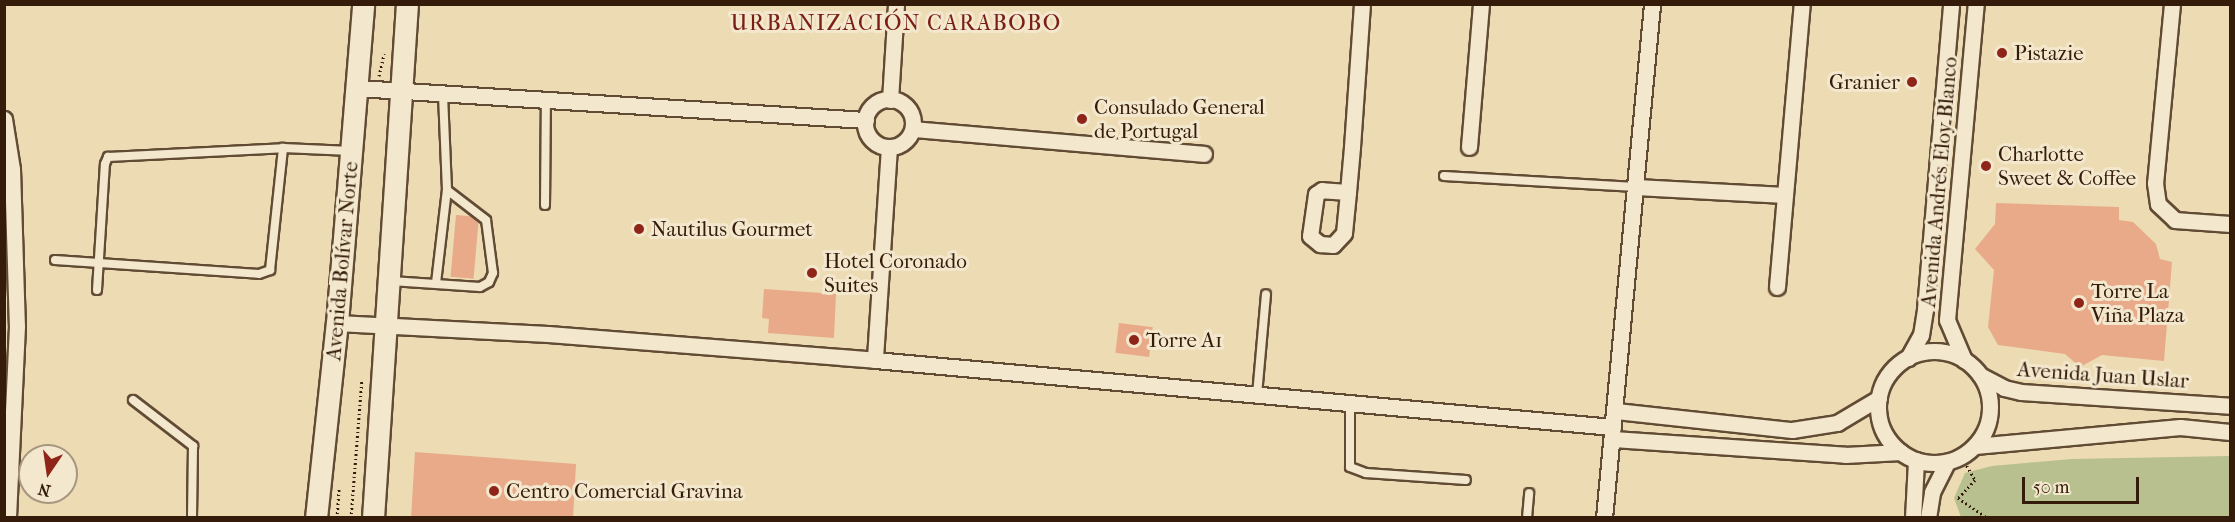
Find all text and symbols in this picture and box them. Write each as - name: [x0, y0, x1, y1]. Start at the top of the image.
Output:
- district label: URBANIZACIÓN CARABOBO: [730, 11, 1062, 37]
- place label: Pistazie: [2014, 40, 2084, 66]
- marker: Pistazie: [1995, 46, 2009, 60]
- street label: Avenida Andrés Eloy Blanco: [1915, 56, 1963, 308]
- place label: Granier: [1829, 69, 1900, 95]
- marker: Granier: [1905, 75, 1919, 89]
- place label: Consulado General de Portugal: [1094, 94, 1265, 144]
- marker: Consulado General de Portugal: [1075, 112, 1089, 126]
- place label: Charlotte Sweet & Coffee: [1998, 141, 2136, 191]
- marker: Charlotte Sweet & Coffee: [1979, 159, 1993, 173]
- street label: Avenida Bolívar Norte: [321, 160, 363, 362]
- place label: Nautilus Gourmet: [651, 216, 813, 242]
- marker: Nautilus Gourmet: [632, 222, 646, 236]
- place label: Hotel Coronado Suites: [824, 248, 967, 298]
- marker: Hotel Coronado Suites: [805, 266, 819, 280]
- place label: Torre La Viña Plaza: [2091, 278, 2184, 328]
- marker: Torre La Viña Plaza: [2072, 296, 2086, 310]
- place label: Torre A1: [1146, 327, 1222, 353]
- marker: Torre A1: [1127, 333, 1141, 347]
- street label: Avenida Juan Uslar: [2016, 356, 2190, 394]
- north arrow: [18, 444, 78, 504]
- scale bar: [2025, 465, 2142, 503]
- text: 50 m: [2033, 477, 2069, 498]
- place label: Centro Comercial Gravina: [506, 478, 743, 504]
- text: N: [36, 479, 52, 501]
- marker: Centro Comercial Gravina: [487, 484, 501, 498]

